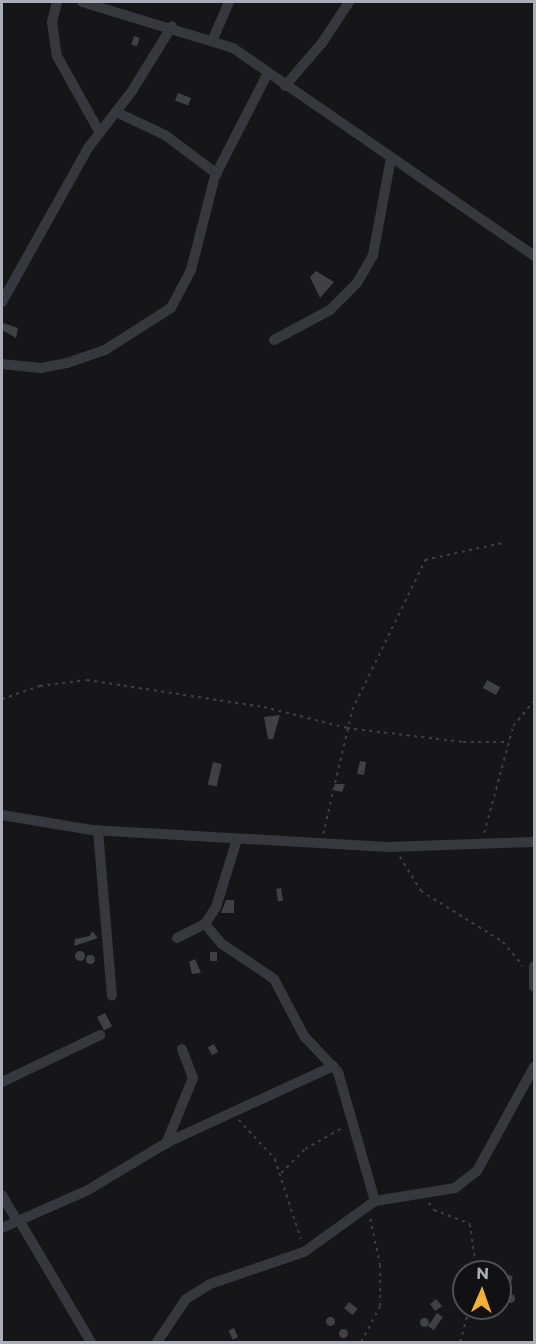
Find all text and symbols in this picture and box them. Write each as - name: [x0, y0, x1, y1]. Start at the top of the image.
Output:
- north arrow: [452, 1260, 512, 1320]
- text: N: [476, 1264, 489, 1283]

